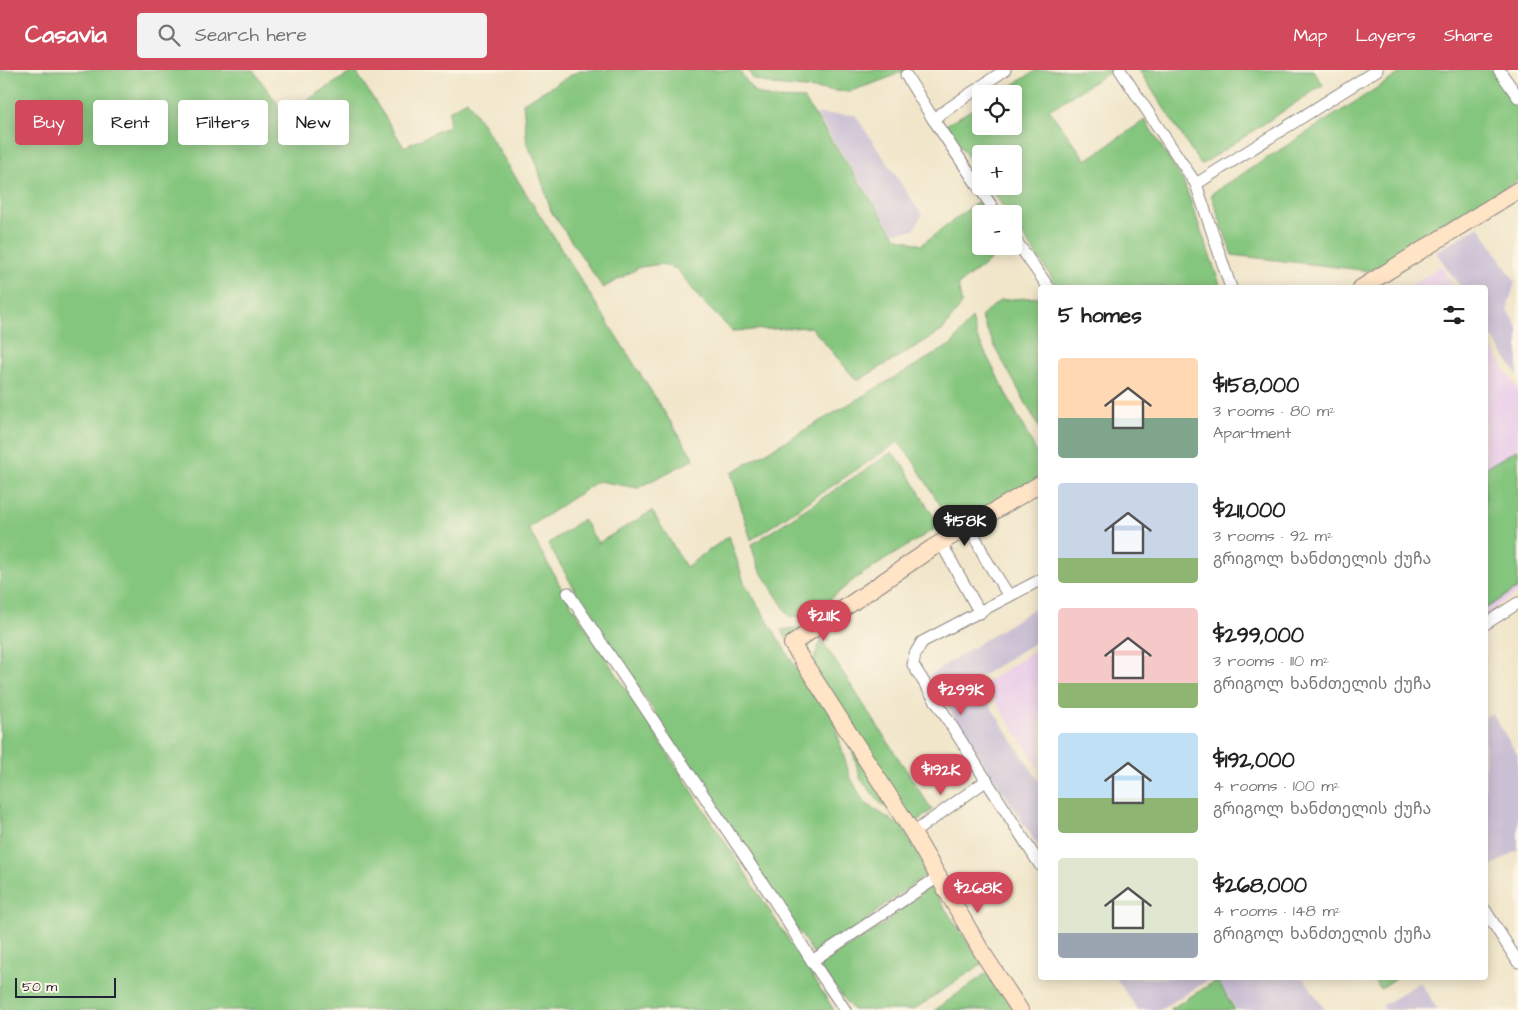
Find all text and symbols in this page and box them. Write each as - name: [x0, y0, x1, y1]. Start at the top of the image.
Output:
- search box: [137, 13, 487, 58]
- text: Casavia: [25, 18, 107, 52]
- icon: search: [155, 21, 183, 49]
- text: Search here: [195, 22, 307, 49]
- text: Map: [1293, 23, 1327, 48]
- text: Layers: [1355, 23, 1416, 48]
- text: Share: [1444, 23, 1493, 48]
- map controls: [972, 85, 1022, 255]
- button: locate: [972, 85, 1022, 135]
- chip: Buy: [15, 100, 83, 145]
- chip: Rent: [93, 100, 168, 145]
- chip: Filters: [178, 100, 268, 145]
- chip: New: [278, 100, 349, 145]
- button: +: [972, 145, 1022, 195]
- button: −: [972, 205, 1022, 255]
- text: 5 homes: [1058, 301, 1142, 330]
- icon: filters: [1440, 301, 1468, 329]
- text: $158,000: [1213, 371, 1299, 400]
- icon: home: [1098, 378, 1158, 438]
- text: 3 rooms · 80 m²: [1213, 400, 1335, 422]
- text: Apartment: [1213, 422, 1291, 444]
- text: $211,000: [1213, 496, 1286, 525]
- icon: home: [1098, 503, 1158, 563]
- pin: $158K: [930, 504, 1000, 547]
- text: $158K: [944, 510, 986, 532]
- text: 3 rooms · 92 m²: [1213, 525, 1333, 547]
- text: გრიგოლ ხანძთელის ქუჩა: [1213, 548, 1431, 570]
- pin: $211K: [789, 600, 859, 642]
- text: $211K: [808, 605, 840, 627]
- text: $299,000: [1213, 621, 1304, 650]
- icon: home: [1098, 628, 1158, 688]
- text: 3 rooms · 110 m²: [1213, 650, 1329, 672]
- text: გრიგოლ ხანძთელის ქუჩა: [1213, 673, 1431, 695]
- pin: $299K: [926, 674, 996, 716]
- text: $299K: [938, 679, 984, 701]
- text: $192,000: [1213, 746, 1295, 775]
- icon: home: [1098, 753, 1158, 813]
- pin: $192K: [906, 754, 976, 796]
- text: $192K: [922, 759, 960, 781]
- text: 4 rooms · 100 m²: [1213, 775, 1340, 797]
- text: გრიგოლ ხანძთელის ქუჩა: [1213, 798, 1431, 820]
- text: $268,000: [1213, 871, 1307, 900]
- pin: $268K: [943, 872, 1013, 914]
- text: $268K: [954, 877, 1002, 899]
- icon: home: [1098, 878, 1158, 938]
- text: 4 rooms · 148 m²: [1213, 900, 1341, 922]
- text: გრიგოლ ხანძთელის ქუჩა: [1213, 923, 1431, 945]
- scale bar: [15, 975, 116, 998]
- text: 50 m: [22, 977, 57, 997]

